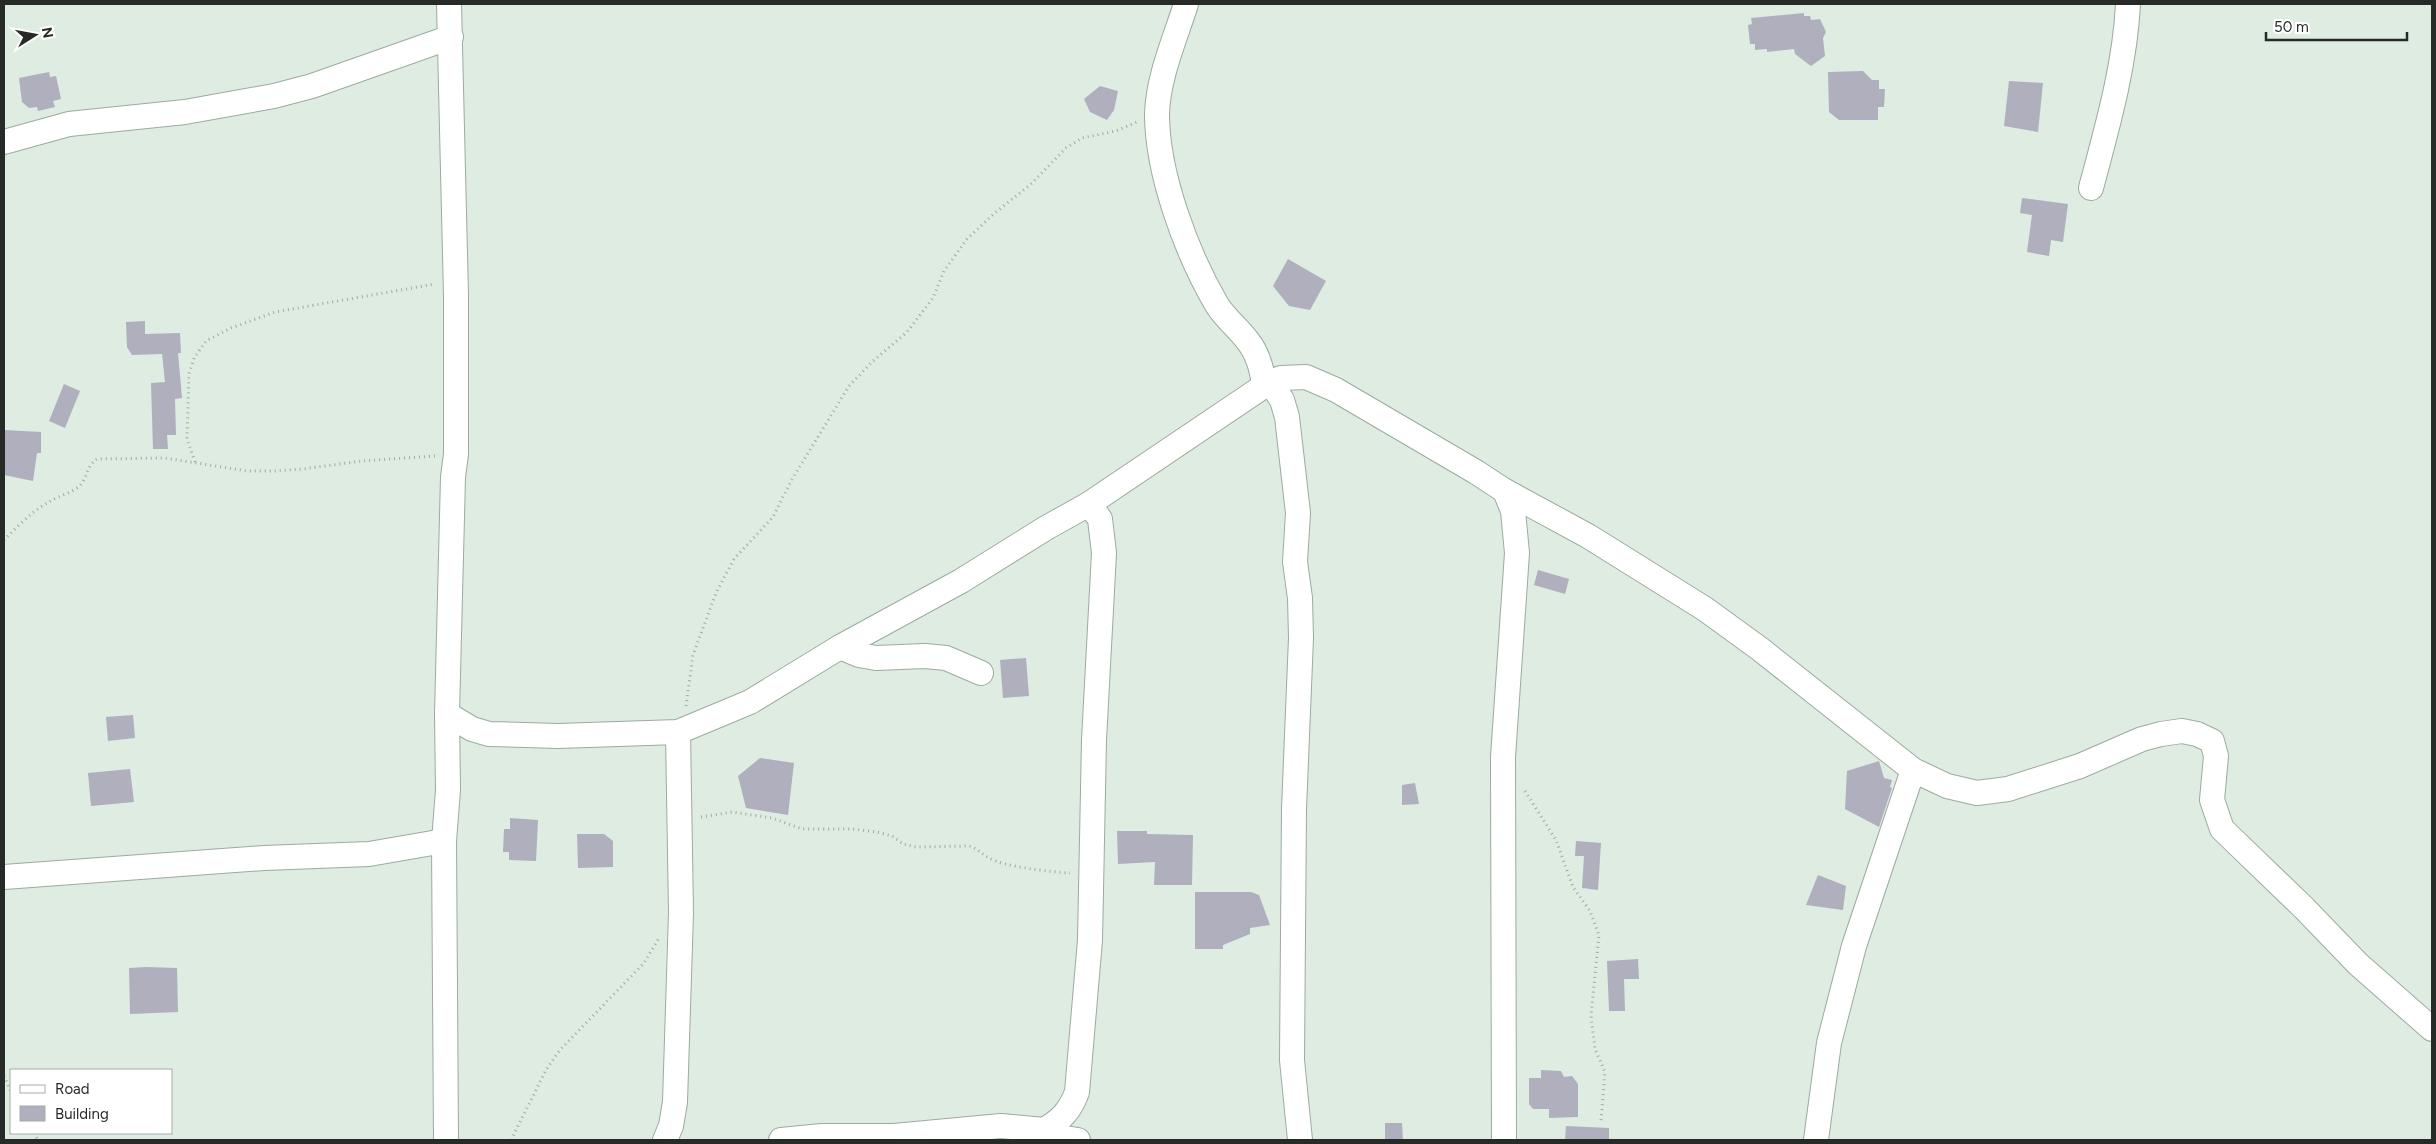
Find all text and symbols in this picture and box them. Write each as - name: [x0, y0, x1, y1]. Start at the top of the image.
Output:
- north arrow: [10, 10, 60, 60]
- scale bar: [2266, 10, 2407, 42]
- text: 50 m: [2274, 18, 2309, 36]
- text: N: [38, 26, 57, 40]
- legend: [10, 1069, 172, 1134]
- text: Road: [55, 1080, 90, 1098]
- text: Building: [55, 1105, 109, 1123]

